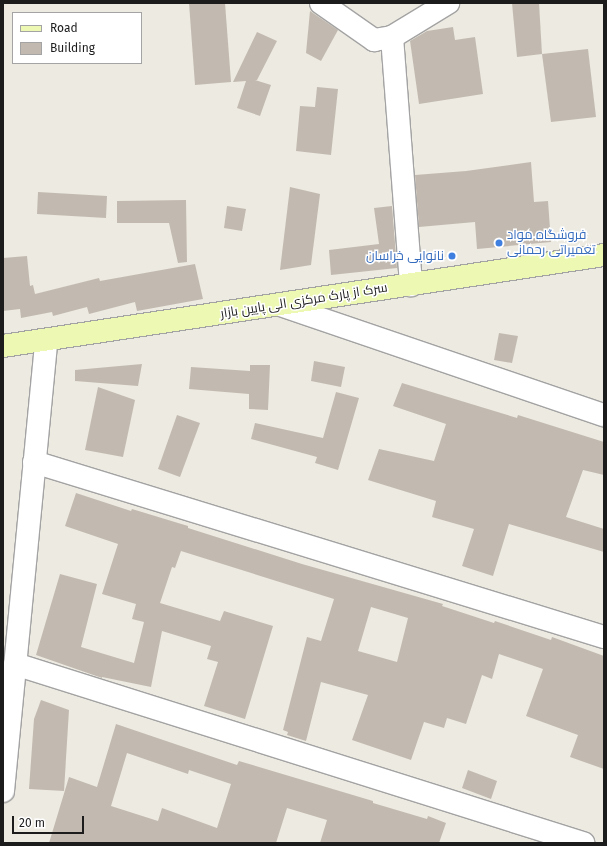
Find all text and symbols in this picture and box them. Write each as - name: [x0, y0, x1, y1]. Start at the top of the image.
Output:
- legend: [12, 12, 142, 64]
- text: Road: [50, 21, 78, 35]
- text: Building: [50, 41, 95, 55]
- place label: فروشگاه مواد تعمیراتی رحمانی: [507, 228, 595, 259]
- marker: فروشگاه مواد تعمیراتی رحمانی: [494, 238, 504, 248]
- place label: نانوایی خراسان: [366, 248, 444, 264]
- marker: نانوایی خراسان: [447, 251, 457, 261]
- street label: سرک از پارک مرکزی الی پایین بازار: [219, 280, 389, 322]
- scale bar: [14, 808, 86, 834]
- text: 20 m: [19, 816, 45, 830]

